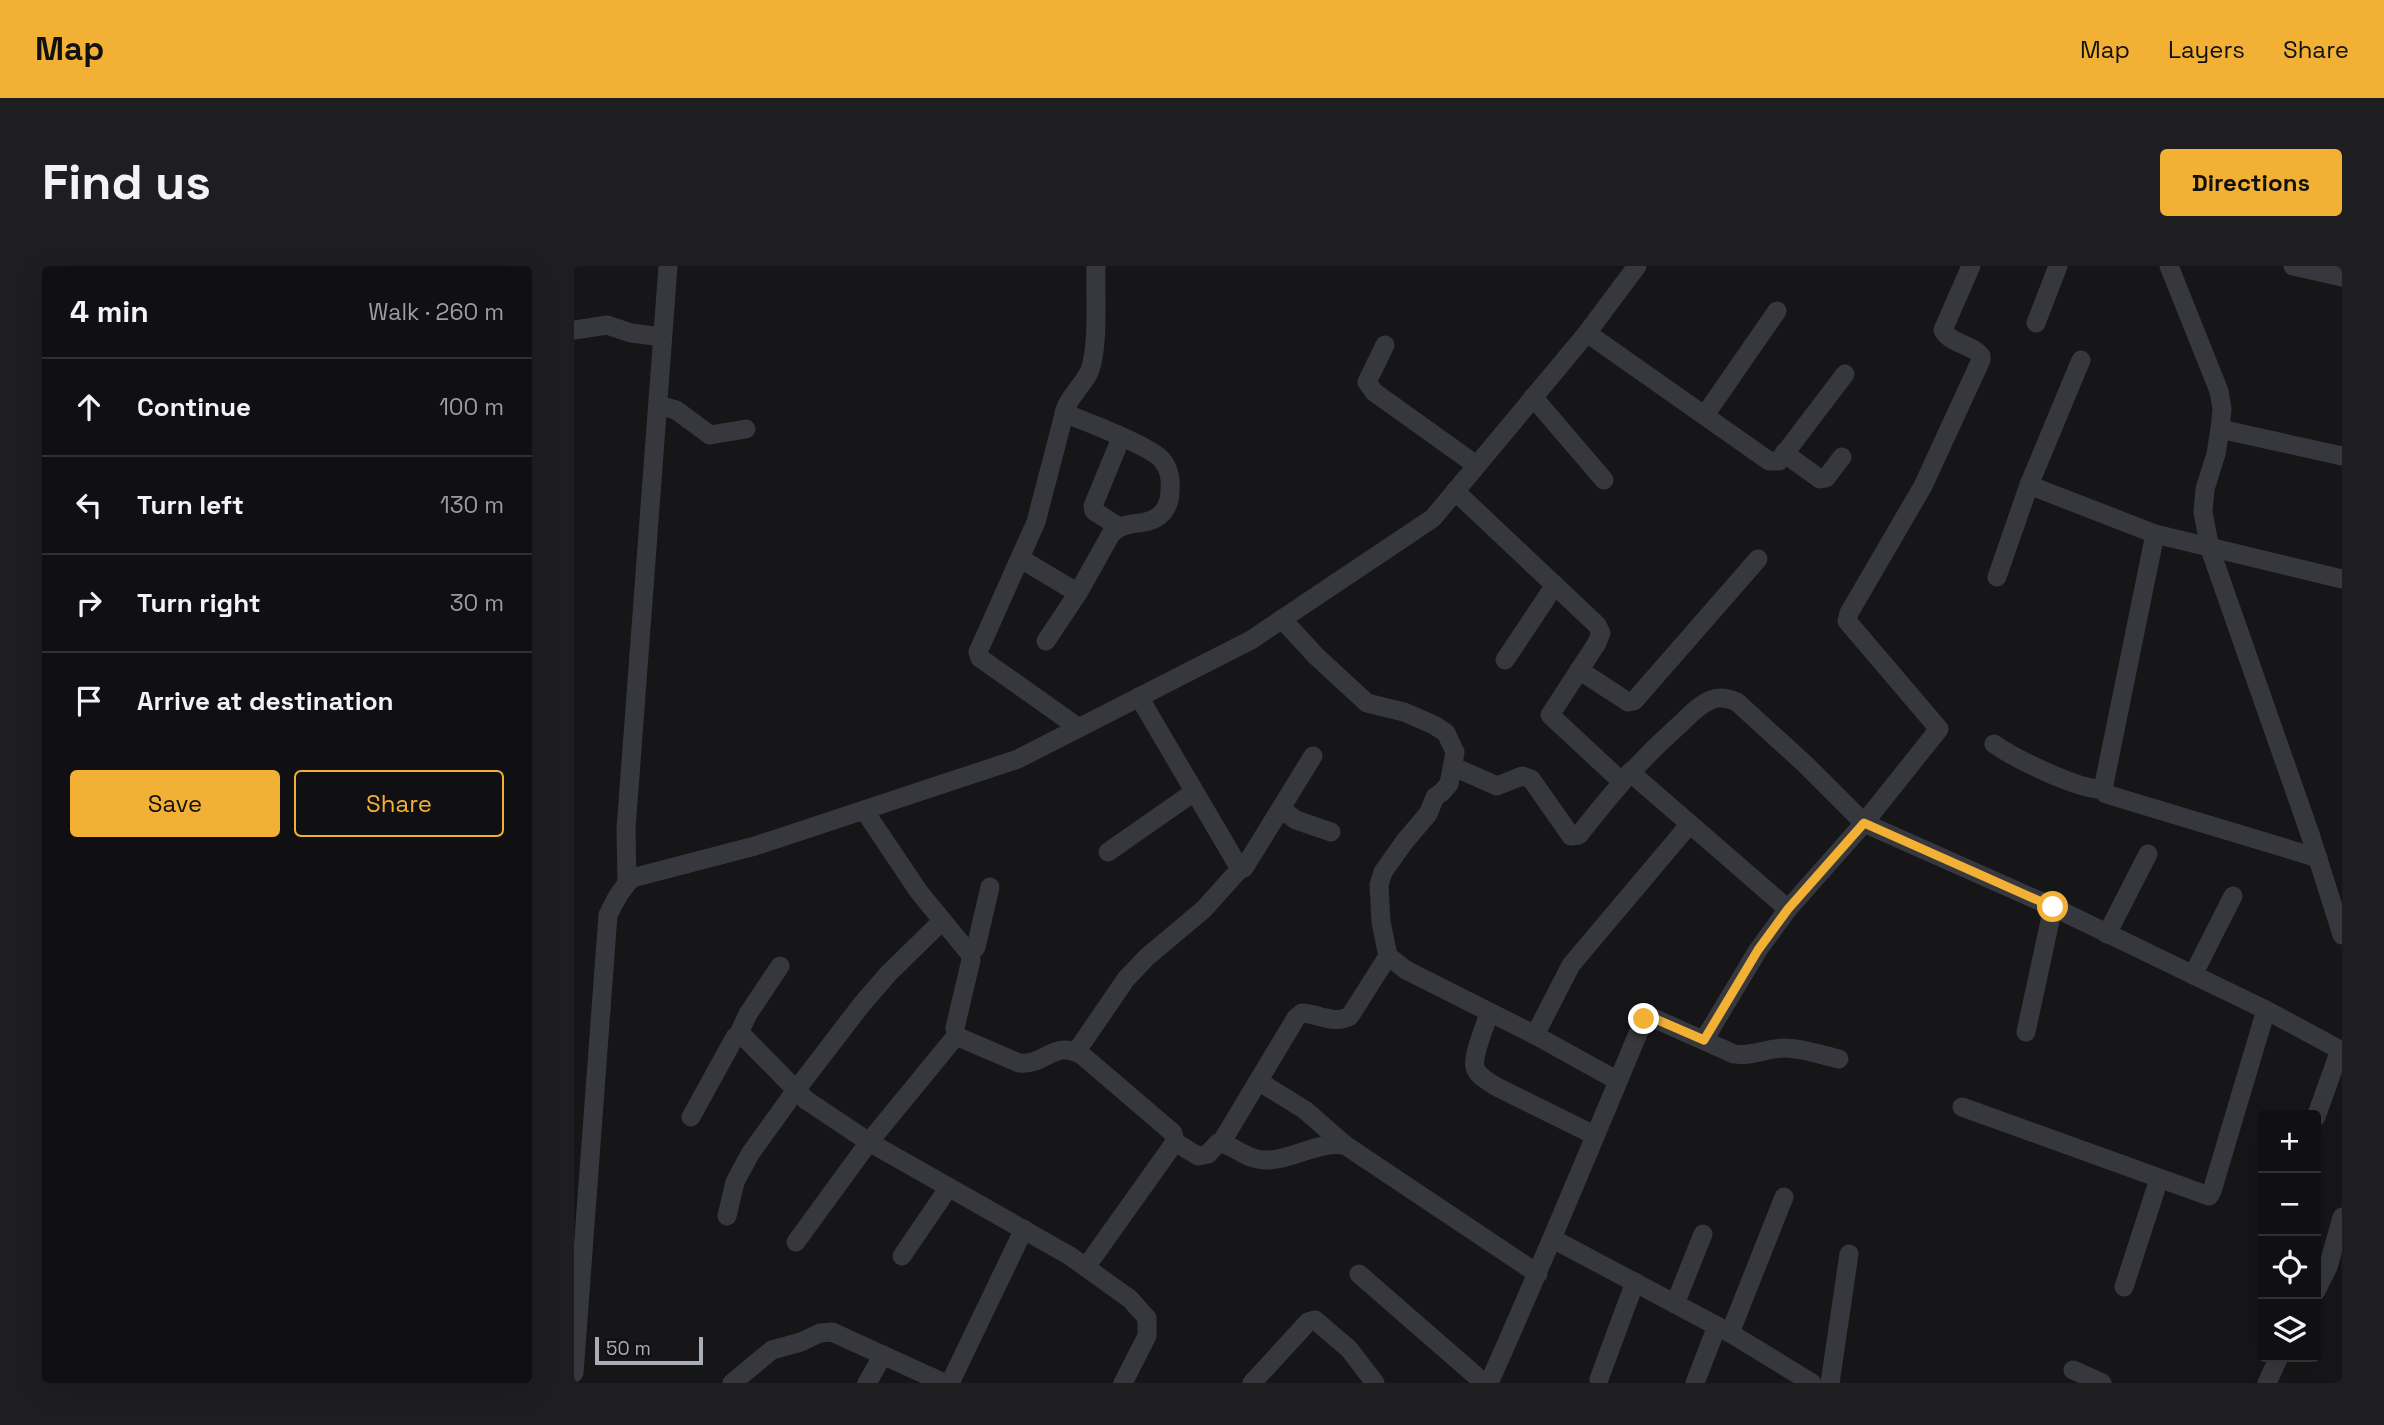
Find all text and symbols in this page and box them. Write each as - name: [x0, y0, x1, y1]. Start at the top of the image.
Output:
- text: Map: [35, 28, 104, 70]
- text: Map: [2080, 34, 2130, 65]
- text: Layers: [2168, 34, 2245, 65]
- text: Share: [2283, 34, 2349, 65]
- button: Directions: [2160, 149, 2342, 216]
- text: Find us: [42, 151, 211, 213]
- text: 4 min: [70, 292, 149, 331]
- text: Walk · 260 m: [368, 297, 504, 327]
- icon: ahead: [70, 388, 108, 426]
- text: Continue: [137, 390, 251, 424]
- text: 100 m: [439, 392, 504, 422]
- icon: left: [70, 486, 108, 524]
- text: Turn left: [137, 488, 244, 522]
- text: 130 m: [440, 490, 504, 520]
- icon: right: [70, 584, 108, 622]
- text: Turn right: [137, 586, 261, 620]
- text: 30 m: [450, 588, 504, 618]
- icon: arrive: [70, 682, 108, 720]
- text: Arrive at destination: [137, 684, 394, 718]
- button: Save: [70, 770, 280, 837]
- button: Share: [294, 770, 504, 837]
- route start: [2037, 891, 2068, 922]
- route end: [1628, 1003, 1659, 1034]
- map controls: [2258, 1110, 2321, 1362]
- button: +: [2258, 1110, 2321, 1173]
- button: −: [2258, 1173, 2321, 1236]
- button: locate: [2258, 1236, 2321, 1299]
- button: layers: [2258, 1299, 2321, 1362]
- scale bar: [595, 1334, 704, 1366]
- text: 50 m: [606, 1336, 651, 1361]

